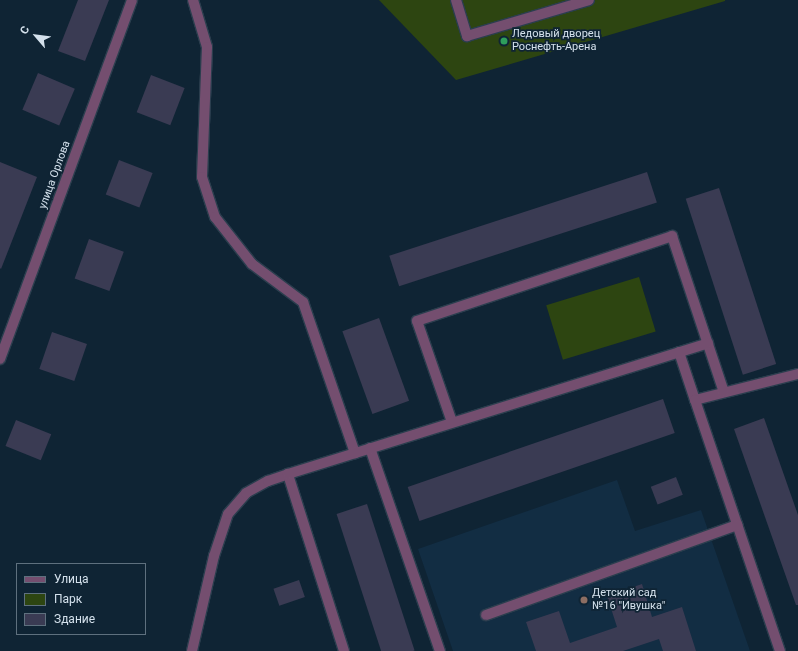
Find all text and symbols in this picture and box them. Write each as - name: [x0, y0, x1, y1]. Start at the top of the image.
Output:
- north arrow: [16, 16, 56, 56]
- text: С: [18, 24, 32, 36]
- place label: Ледовый дворец Роснефть-Арена: [512, 28, 600, 54]
- marker: Ледовый дворец Роснефть-Арена: [499, 36, 509, 46]
- street label: улица Орлова: [37, 139, 73, 211]
- legend: [16, 563, 146, 635]
- text: Улица: [54, 572, 89, 586]
- place label: Детский сад №16 "Ивушка": [592, 587, 665, 613]
- text: Парк: [54, 592, 82, 606]
- marker: Детский сад №16 "Ивушка": [579, 595, 589, 605]
- text: Здание: [54, 612, 95, 626]

